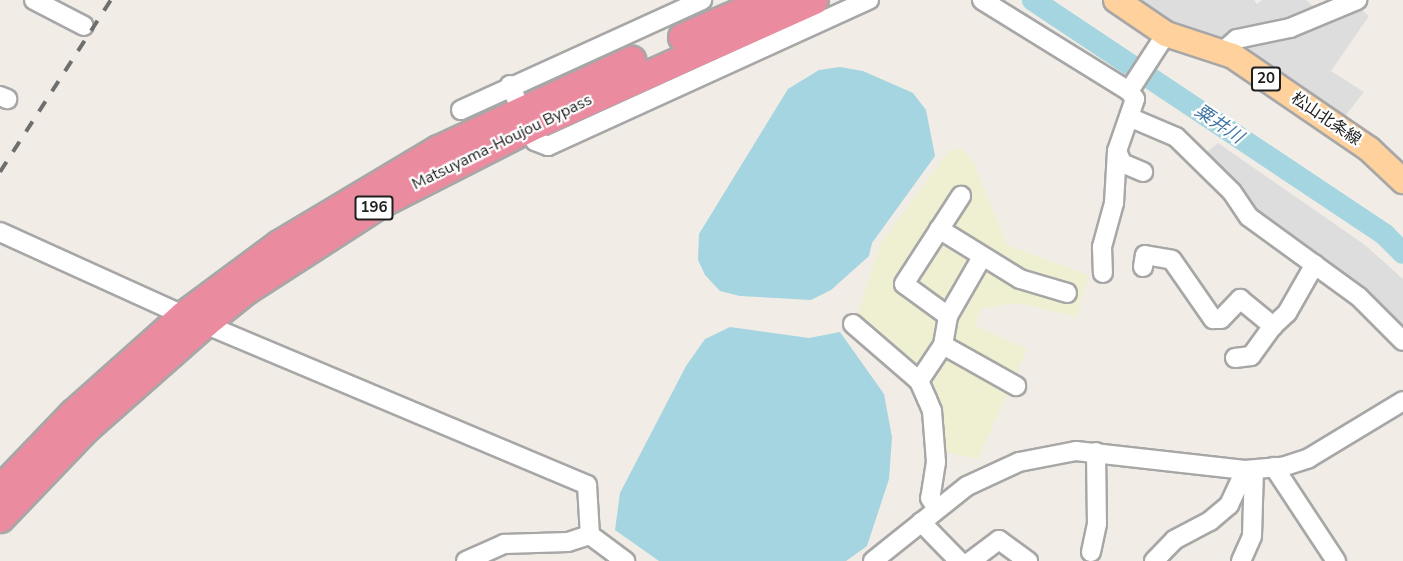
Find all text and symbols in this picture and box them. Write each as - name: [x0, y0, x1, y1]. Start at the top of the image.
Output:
- road number: 20: [1251, 67, 1281, 91]
- street label: 松山北条線: [1287, 89, 1365, 149]
- street label: Matsuyama-Houjou Bypass: [409, 90, 595, 194]
- water label: 粟井川: [1191, 100, 1247, 148]
- road number: 196: [354, 196, 394, 220]

